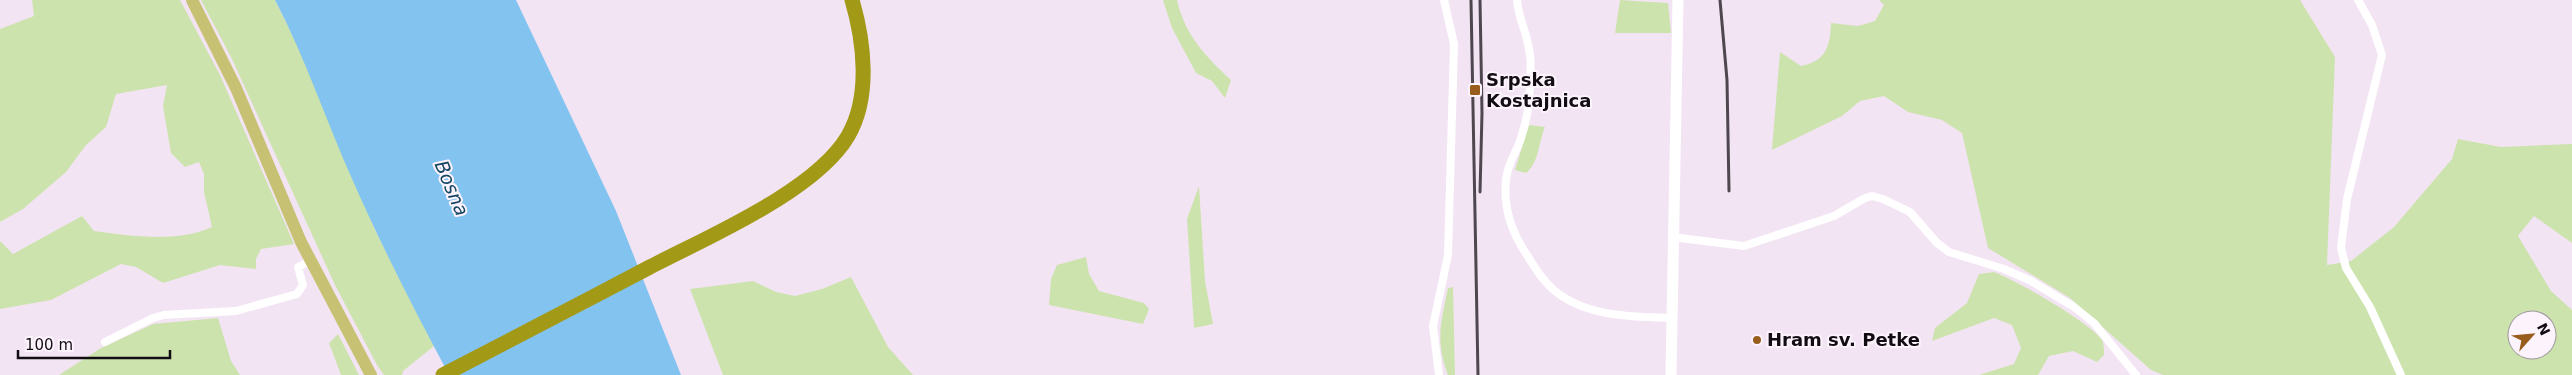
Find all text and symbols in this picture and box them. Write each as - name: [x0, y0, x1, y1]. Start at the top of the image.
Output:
- place label: Srpska Kostajnica: [1486, 69, 1591, 111]
- marker: Srpska Kostajnica: [1468, 83, 1482, 97]
- water label: Bosna: [430, 157, 474, 219]
- north arrow: [2507, 310, 2557, 360]
- text: N: [2534, 320, 2553, 338]
- scale bar: [18, 328, 170, 360]
- place label: Hram sv. Petke: [1767, 329, 1920, 350]
- marker: Hram sv. Petke: [1751, 334, 1763, 346]
- text: 100 m: [25, 336, 73, 354]

